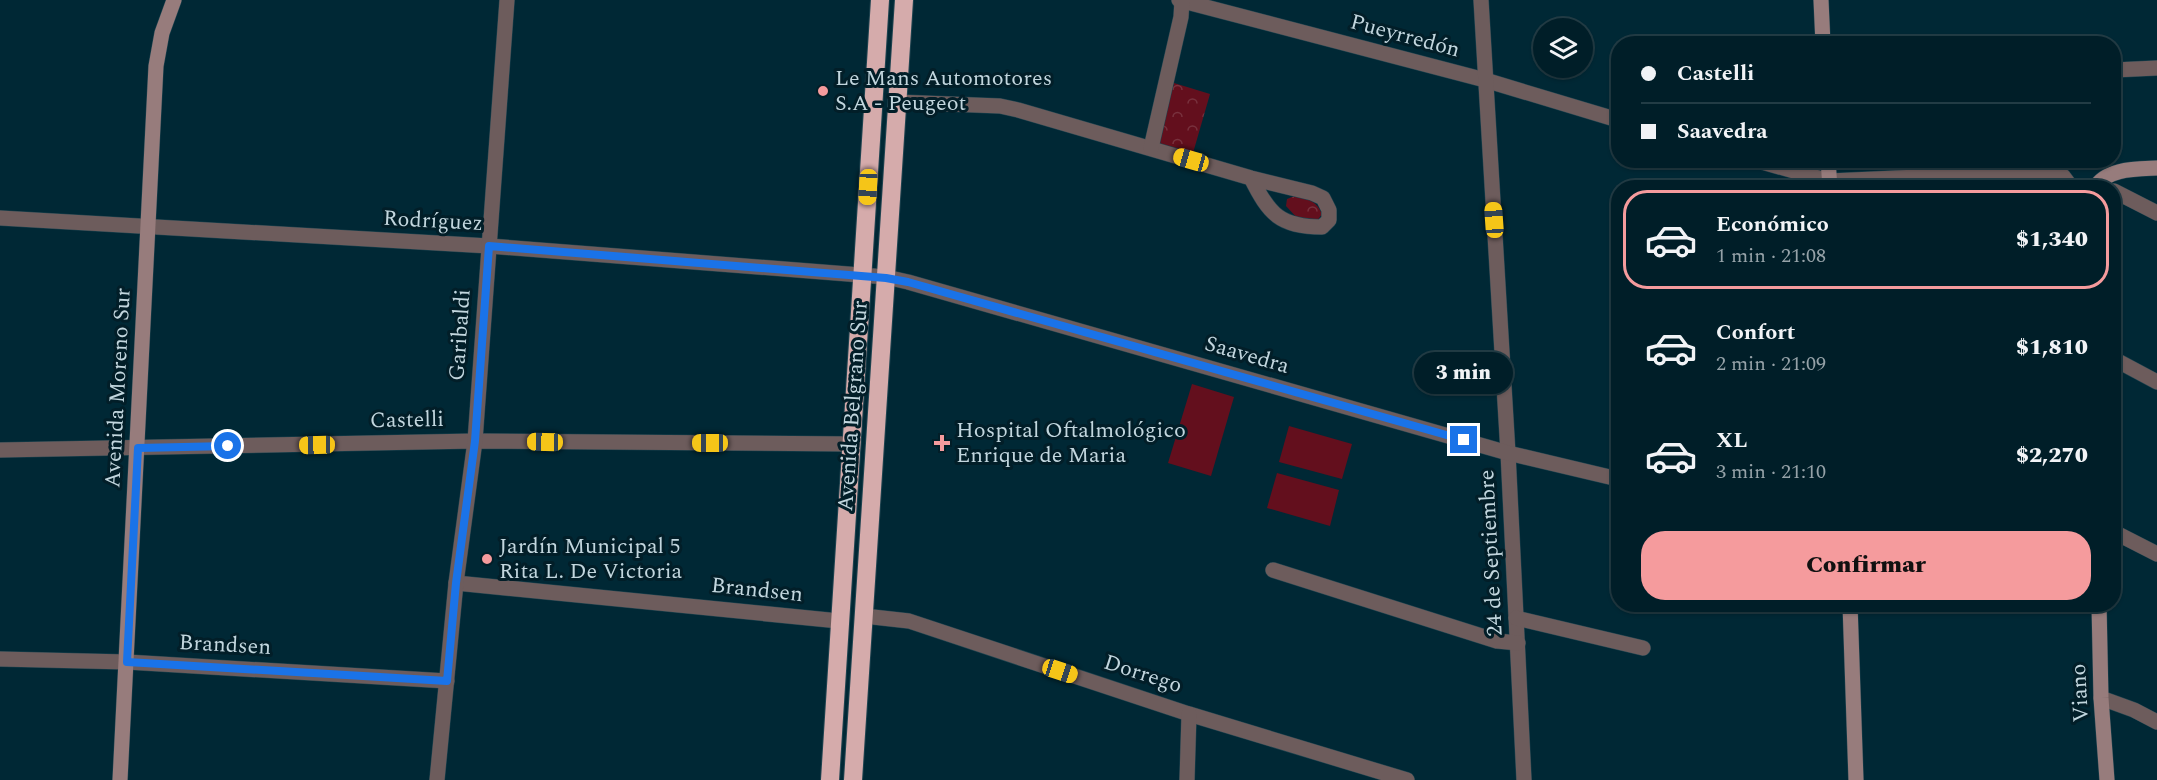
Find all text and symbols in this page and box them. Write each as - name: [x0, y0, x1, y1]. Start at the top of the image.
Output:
- street label: Pueyrredón: [1346, 5, 1464, 67]
- map controls: [1533, 18, 1593, 78]
- button: layers: [1533, 18, 1593, 78]
- text: Castelli: [1677, 57, 1754, 90]
- place label: Le Mans Automotores S.A - Peugeot: [835, 62, 1052, 120]
- marker: Le Mans Automotores S.A - Peugeot: [816, 84, 830, 98]
- text: Saavedra: [1677, 115, 1768, 148]
- car: [1171, 146, 1211, 174]
- car: [858, 169, 878, 205]
- car: [1484, 201, 1504, 239]
- street label: Rodríguez: [382, 202, 484, 240]
- text: Económico: [1716, 208, 1829, 241]
- icon: car: [1644, 213, 1698, 267]
- text: $1,340: [2016, 223, 2088, 256]
- text: 1 min · 21:08: [1716, 241, 1826, 271]
- street label: Avenida Moreno Sur: [96, 287, 140, 489]
- street label: Garibaldi: [440, 288, 480, 382]
- street label: Avenida Belgrano Sur: [829, 299, 877, 513]
- text: Confort: [1716, 316, 1795, 349]
- icon: car: [1644, 321, 1698, 375]
- street label: Saavedra: [1201, 327, 1294, 383]
- text: $1,810: [2016, 331, 2088, 364]
- text: 2 min · 21:09: [1716, 349, 1826, 379]
- callout: 3 min: [1414, 353, 1514, 395]
- text: 3 min: [1436, 358, 1491, 388]
- street label: Castelli: [370, 403, 444, 437]
- place label: Hospital Oftalmológico Enrique de Maria: [956, 414, 1186, 472]
- text: XL: [1716, 424, 1747, 457]
- route end: [1450, 426, 1477, 453]
- icon: car: [1644, 429, 1698, 483]
- route start: [214, 432, 241, 459]
- car: [527, 433, 563, 451]
- car: [692, 434, 728, 452]
- marker: Hospital Oftalmológico Enrique de Maria: [933, 434, 951, 452]
- car: [299, 436, 335, 454]
- text: $2,270: [2016, 439, 2088, 472]
- text: 3 min · 21:10: [1716, 457, 1826, 487]
- street label: 24 de Septiembre: [1470, 469, 1512, 637]
- place label: Jardín Municipal 5 Rita L. De Victoria: [499, 530, 683, 588]
- button: Confirmar: [1641, 531, 2091, 600]
- marker: Jardín Municipal 5 Rita L. De Victoria: [480, 552, 494, 566]
- street label: Brandsen: [709, 569, 805, 611]
- street label: Brandsen: [178, 626, 272, 664]
- street label: Dorrego: [1100, 646, 1186, 702]
- car: [1040, 657, 1080, 685]
- street label: Viano: [2062, 663, 2098, 723]

